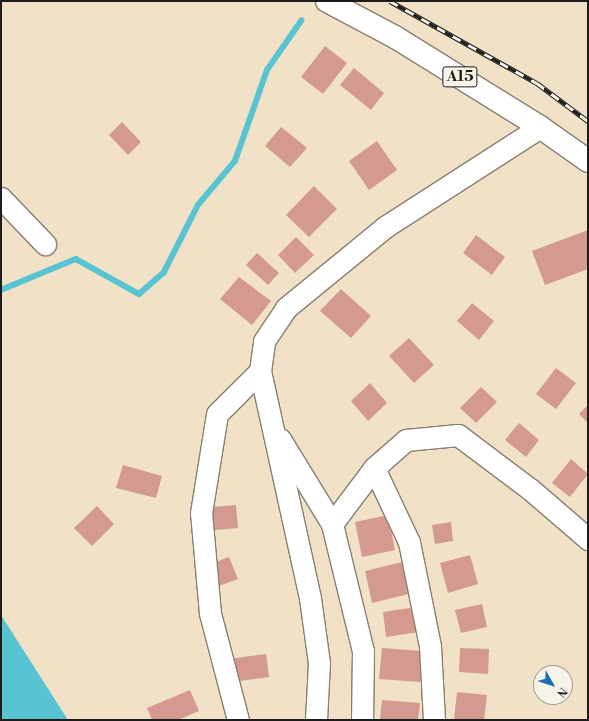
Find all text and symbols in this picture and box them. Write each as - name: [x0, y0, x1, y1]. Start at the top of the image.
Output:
- road number: A15: [442, 64, 478, 90]
- north arrow: [533, 665, 573, 705]
- text: N: [553, 684, 570, 700]

